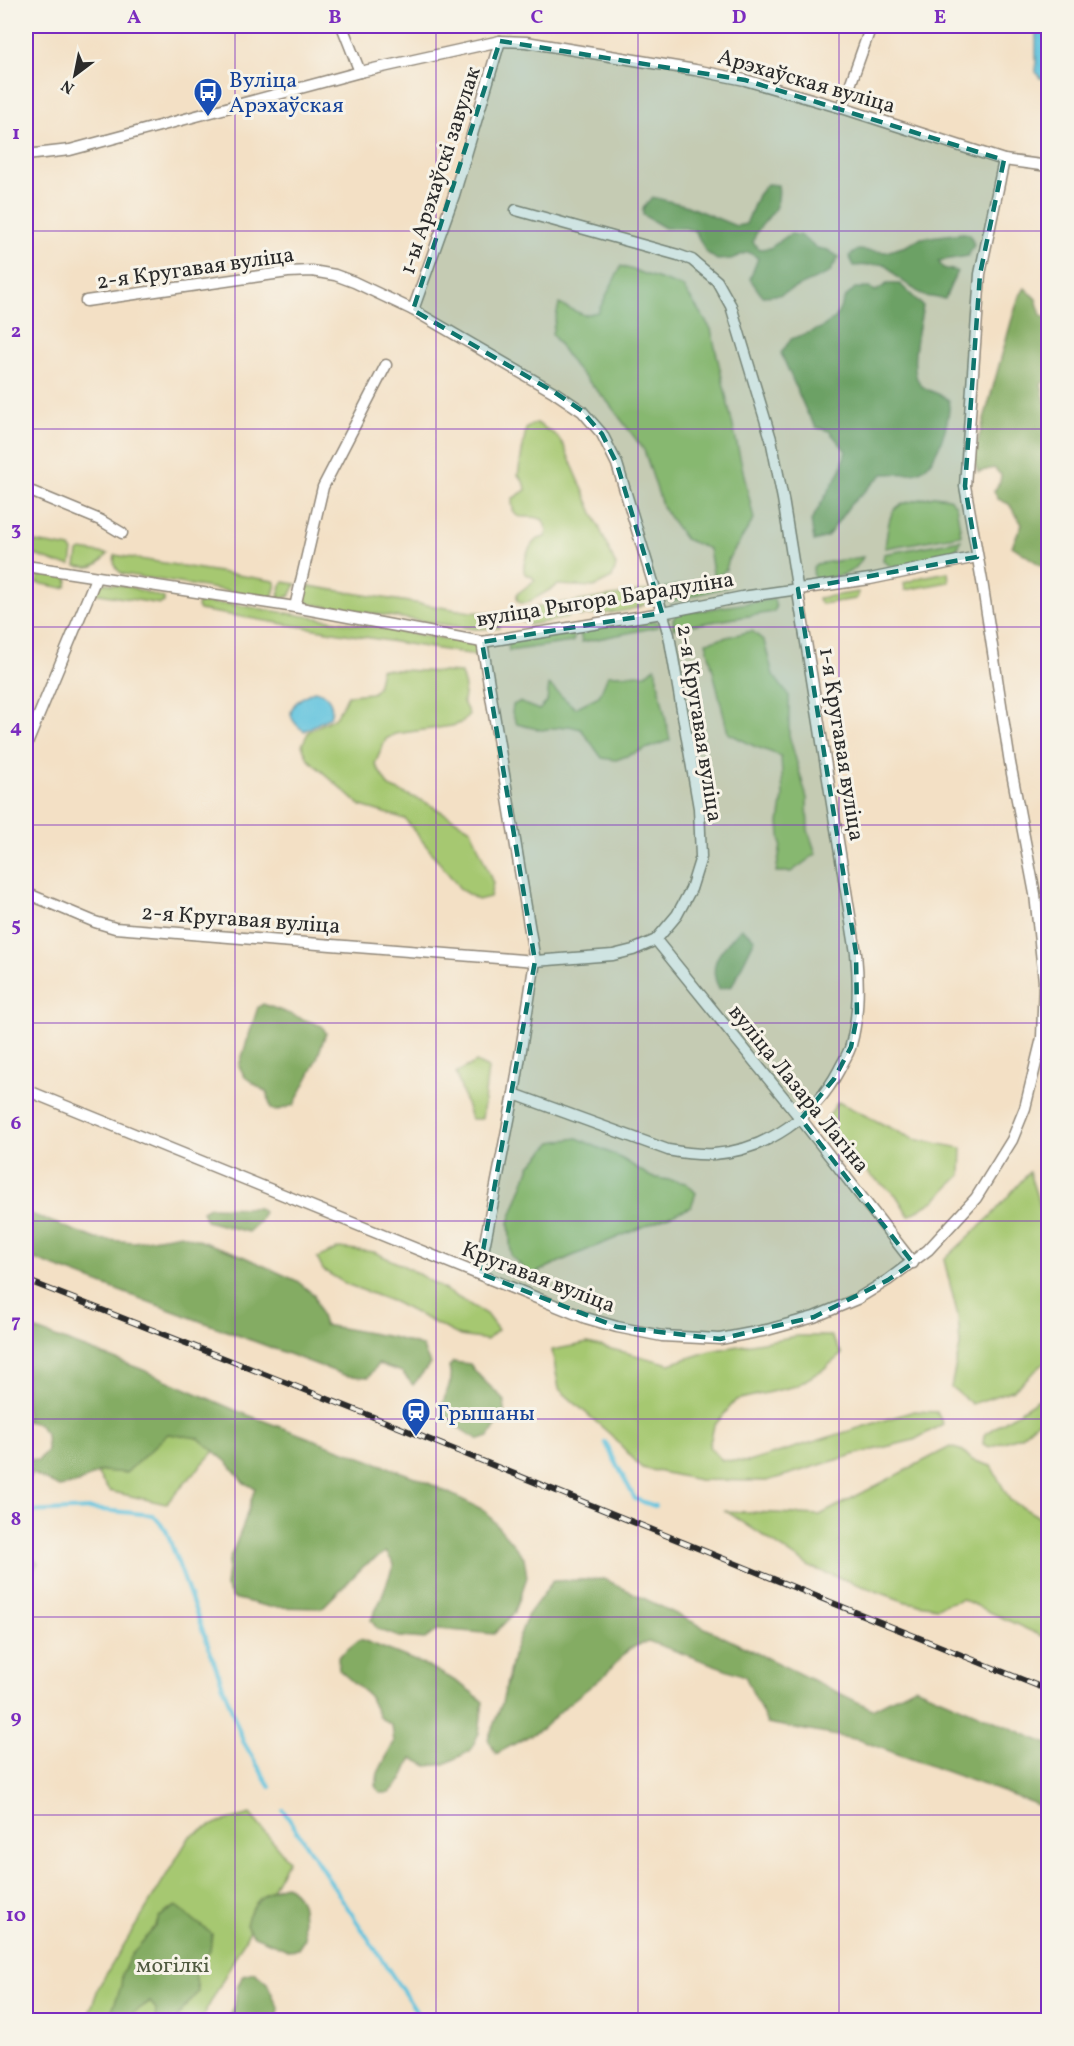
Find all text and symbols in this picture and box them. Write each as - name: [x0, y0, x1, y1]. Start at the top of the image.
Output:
- text: A: [127, 4, 141, 32]
- text: B: [328, 4, 342, 32]
- text: C: [531, 4, 544, 32]
- text: D: [732, 4, 746, 32]
- text: E: [934, 4, 946, 32]
- street label: Арэхаўская вуліца: [714, 42, 899, 123]
- north arrow: [45, 45, 105, 105]
- street label: 1-ы Арэхаўскі завулак: [393, 63, 490, 279]
- place label: Вуліца Арэхаўская: [229, 66, 344, 122]
- text: N: [57, 73, 79, 98]
- bus stop icon: Вуліца Арэхаўская: [192, 76, 224, 118]
- text: 1: [12, 120, 20, 148]
- street label: 2-я Кругавая вуліца: [94, 240, 296, 299]
- text: 2: [11, 318, 21, 346]
- text: 3: [11, 516, 21, 544]
- street label: вуліца Рыгора Барадуліна: [474, 565, 736, 636]
- street label: 2-я Кругавая вуліца: [668, 622, 729, 824]
- street label: 1-я Кругавая вуліца: [810, 645, 871, 843]
- text: 4: [10, 714, 22, 742]
- street label: 2-я Кругавая вуліца: [140, 898, 341, 943]
- text: 5: [11, 912, 21, 940]
- street label: вуліца Лазара Лагіна: [720, 999, 876, 1181]
- text: 6: [11, 1110, 22, 1138]
- street label: Кругавая вуліца: [457, 1235, 620, 1322]
- text: 7: [11, 1308, 21, 1336]
- station icon: Грышаны: [400, 1396, 432, 1438]
- place label: Грышаны: [437, 1399, 535, 1430]
- text: 8: [11, 1506, 21, 1534]
- text: 9: [10, 1704, 22, 1732]
- text: 10: [6, 1902, 26, 1930]
- park label: могілкі: [136, 1951, 210, 1982]

